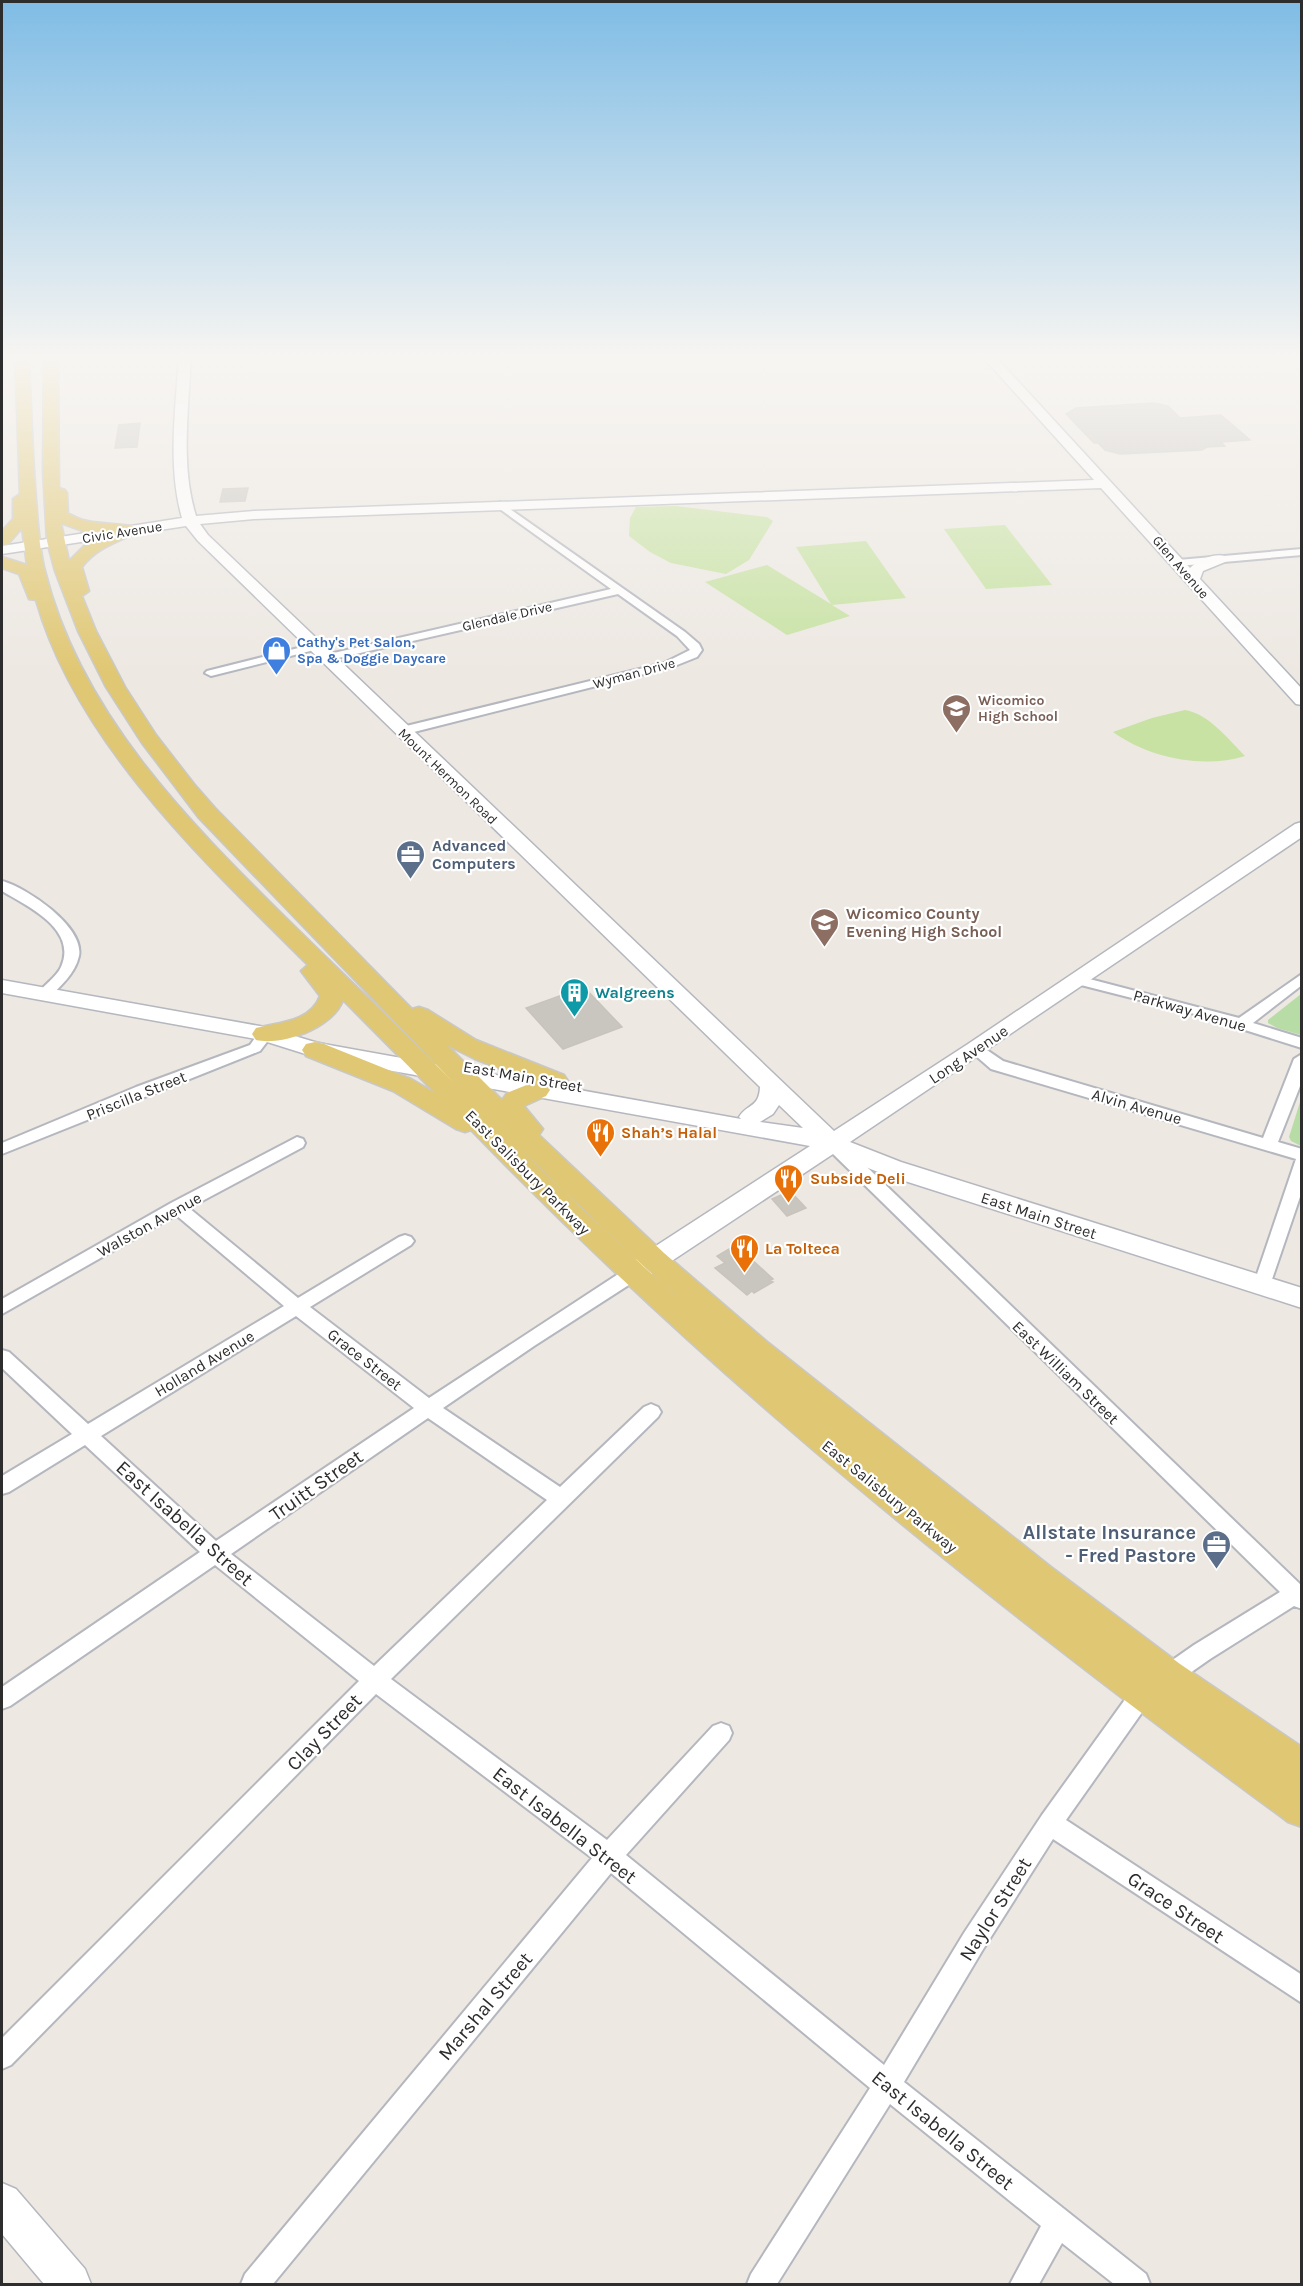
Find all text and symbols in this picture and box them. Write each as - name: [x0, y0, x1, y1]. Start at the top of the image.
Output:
- street label: Civic Avenue: [81, 518, 163, 547]
- street label: Glen Avenue: [1149, 532, 1213, 602]
- street label: Glendale Drive: [461, 598, 554, 635]
- shop icon: Cathy's Pet Salon, Spa & Doggie Daycare: [260, 634, 292, 676]
- place label: Cathy's Pet Salon, Spa & Doggie Daycare: [297, 634, 446, 667]
- street label: Wyman Drive: [591, 654, 677, 693]
- school or university icon: Wicomico High School: [941, 692, 973, 734]
- place label: Wicomico High School: [978, 692, 1058, 725]
- street label: Mount Hermon Road: [394, 725, 501, 828]
- place label: Advanced Computers: [432, 836, 516, 873]
- office icon: Advanced Computers: [395, 838, 427, 880]
- place label: Wicomico County Evening High School: [846, 904, 1002, 941]
- school or university icon: Wicomico County Evening High School: [809, 906, 841, 948]
- building icon: Walgreens: [558, 976, 590, 1018]
- place label: Walgreens: [595, 983, 675, 1002]
- street label: Parkway Avenue: [1131, 985, 1249, 1036]
- street label: Long Avenue: [925, 1021, 1011, 1088]
- street label: East Main Street: [462, 1057, 584, 1096]
- street label: Priscilla Street: [83, 1067, 189, 1124]
- street label: Alvin Avenue: [1090, 1085, 1184, 1128]
- street label: East Salisbury Parkway: [461, 1106, 594, 1239]
- restaurant icon: Shah’s Halal: [584, 1116, 616, 1158]
- place label: Shah’s Halal: [621, 1123, 717, 1142]
- restaurant icon: Subside Deli: [773, 1162, 805, 1204]
- place label: Subside Deli: [810, 1169, 906, 1188]
- street label: Walston Avenue: [94, 1188, 205, 1261]
- street label: East Main Street: [979, 1188, 1099, 1243]
- restaurant icon: La Tolteca: [728, 1232, 760, 1274]
- place label: La Tolteca: [765, 1239, 840, 1258]
- street label: East William Street: [1009, 1317, 1123, 1428]
- street label: Grace Street: [324, 1324, 406, 1394]
- street label: Holland Avenue: [151, 1326, 257, 1401]
- street label: East Salisbury Parkway: [818, 1436, 962, 1557]
- street label: Truitt Street: [265, 1445, 368, 1526]
- street label: East Isabella Street: [112, 1456, 258, 1591]
- place label: Allstate Insurance - Fred Pastore: [1023, 1521, 1196, 1567]
- office icon: Allstate Insurance - Fred Pastore: [1201, 1528, 1233, 1570]
- street label: Clay Street: [282, 1689, 367, 1776]
- street label: East Isabella Street: [488, 1762, 642, 1889]
- street label: Naylor Street: [955, 1853, 1037, 1965]
- street label: Grace Street: [1123, 1867, 1229, 1948]
- street label: Marshal Street: [433, 1947, 538, 2065]
- street label: East Isabella Street: [867, 2066, 1019, 2195]

